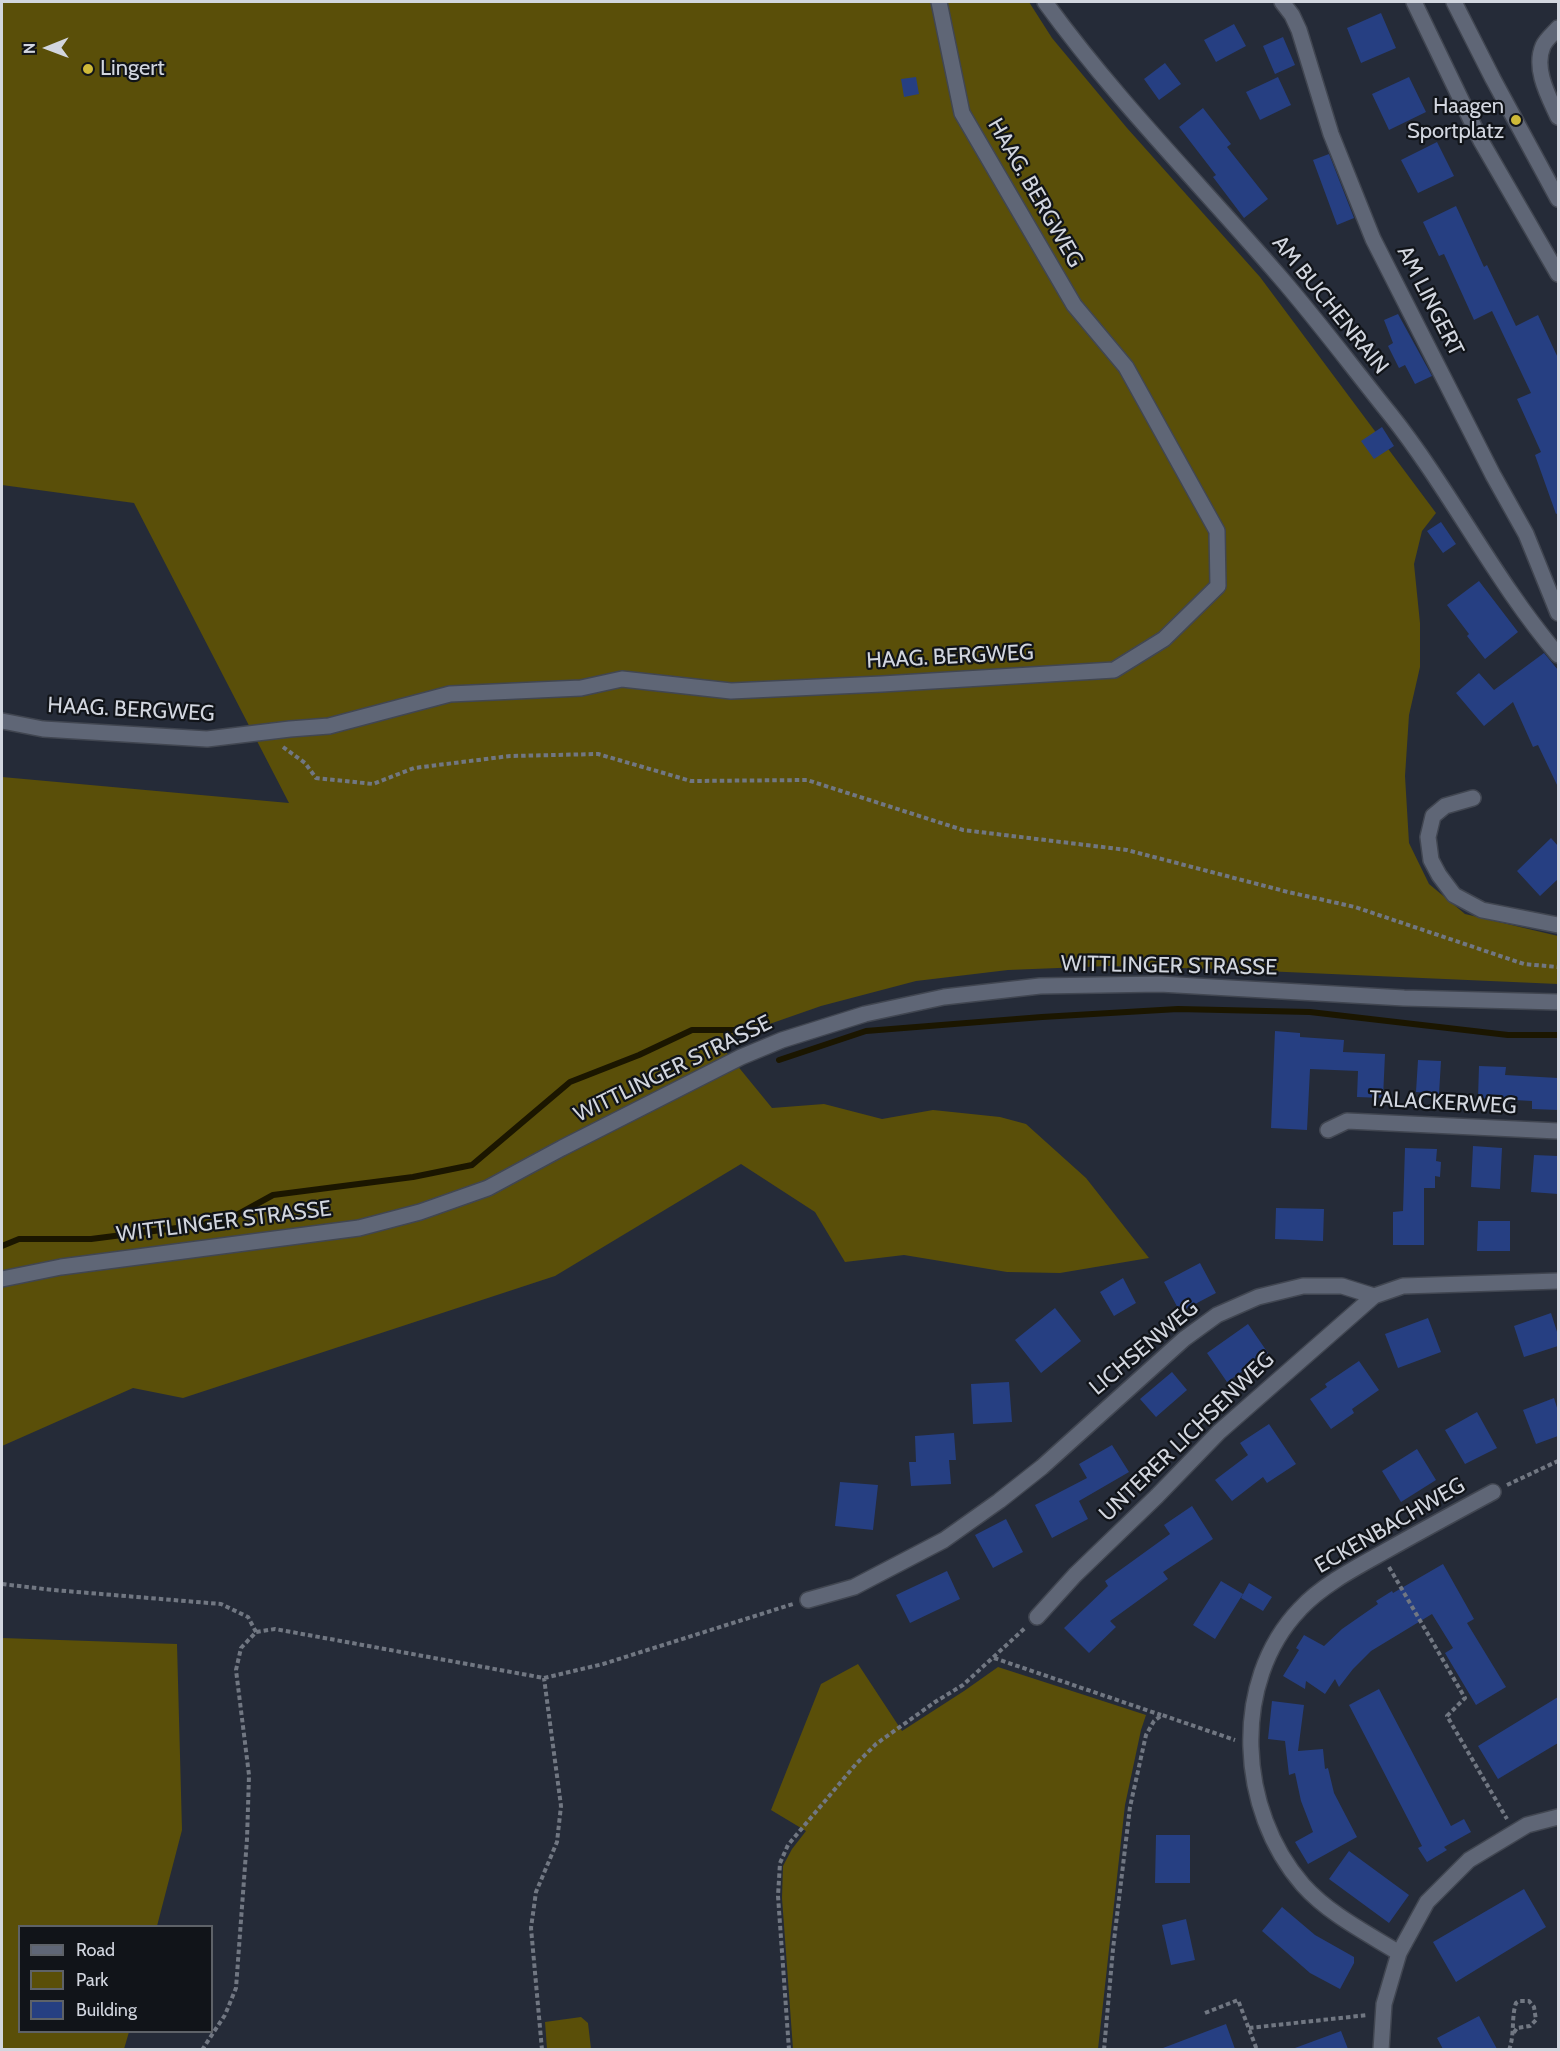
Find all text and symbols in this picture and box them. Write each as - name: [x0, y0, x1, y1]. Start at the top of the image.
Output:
- north arrow: [18, 18, 78, 78]
- text: N: [20, 43, 39, 54]
- place label: Lingert: [100, 56, 165, 82]
- marker: Lingert: [81, 62, 95, 76]
- place label: Haagen Sportplatz: [1407, 94, 1504, 146]
- marker: Haagen Sportplatz: [1509, 113, 1523, 127]
- street label: HAAG. BERGWEG: [982, 114, 1088, 272]
- street label: AM BUCHENRAIN: [1266, 231, 1394, 379]
- street label: AM LINGERT: [1391, 241, 1469, 361]
- street label: HAAG. BERGWEG: [866, 639, 1034, 675]
- street label: HAAG. BERGWEG: [47, 692, 215, 728]
- street label: WITTLINGER STRASSE: [1061, 951, 1277, 981]
- street label: WITTLINGER STRASSE: [570, 1010, 776, 1128]
- street label: TALACKERWEG: [1369, 1086, 1517, 1120]
- street label: WITTLINGER STRASSE: [115, 1196, 333, 1248]
- street label: LICHSENWEG: [1084, 1295, 1204, 1401]
- street label: UNTERER LICHSENWEG: [1094, 1347, 1280, 1527]
- street label: ECKENBACHWEG: [1310, 1472, 1470, 1580]
- legend: [18, 1925, 213, 2033]
- text: Road: [76, 1939, 115, 1961]
- text: Park: [76, 1969, 108, 1991]
- text: Building: [76, 1999, 137, 2021]

